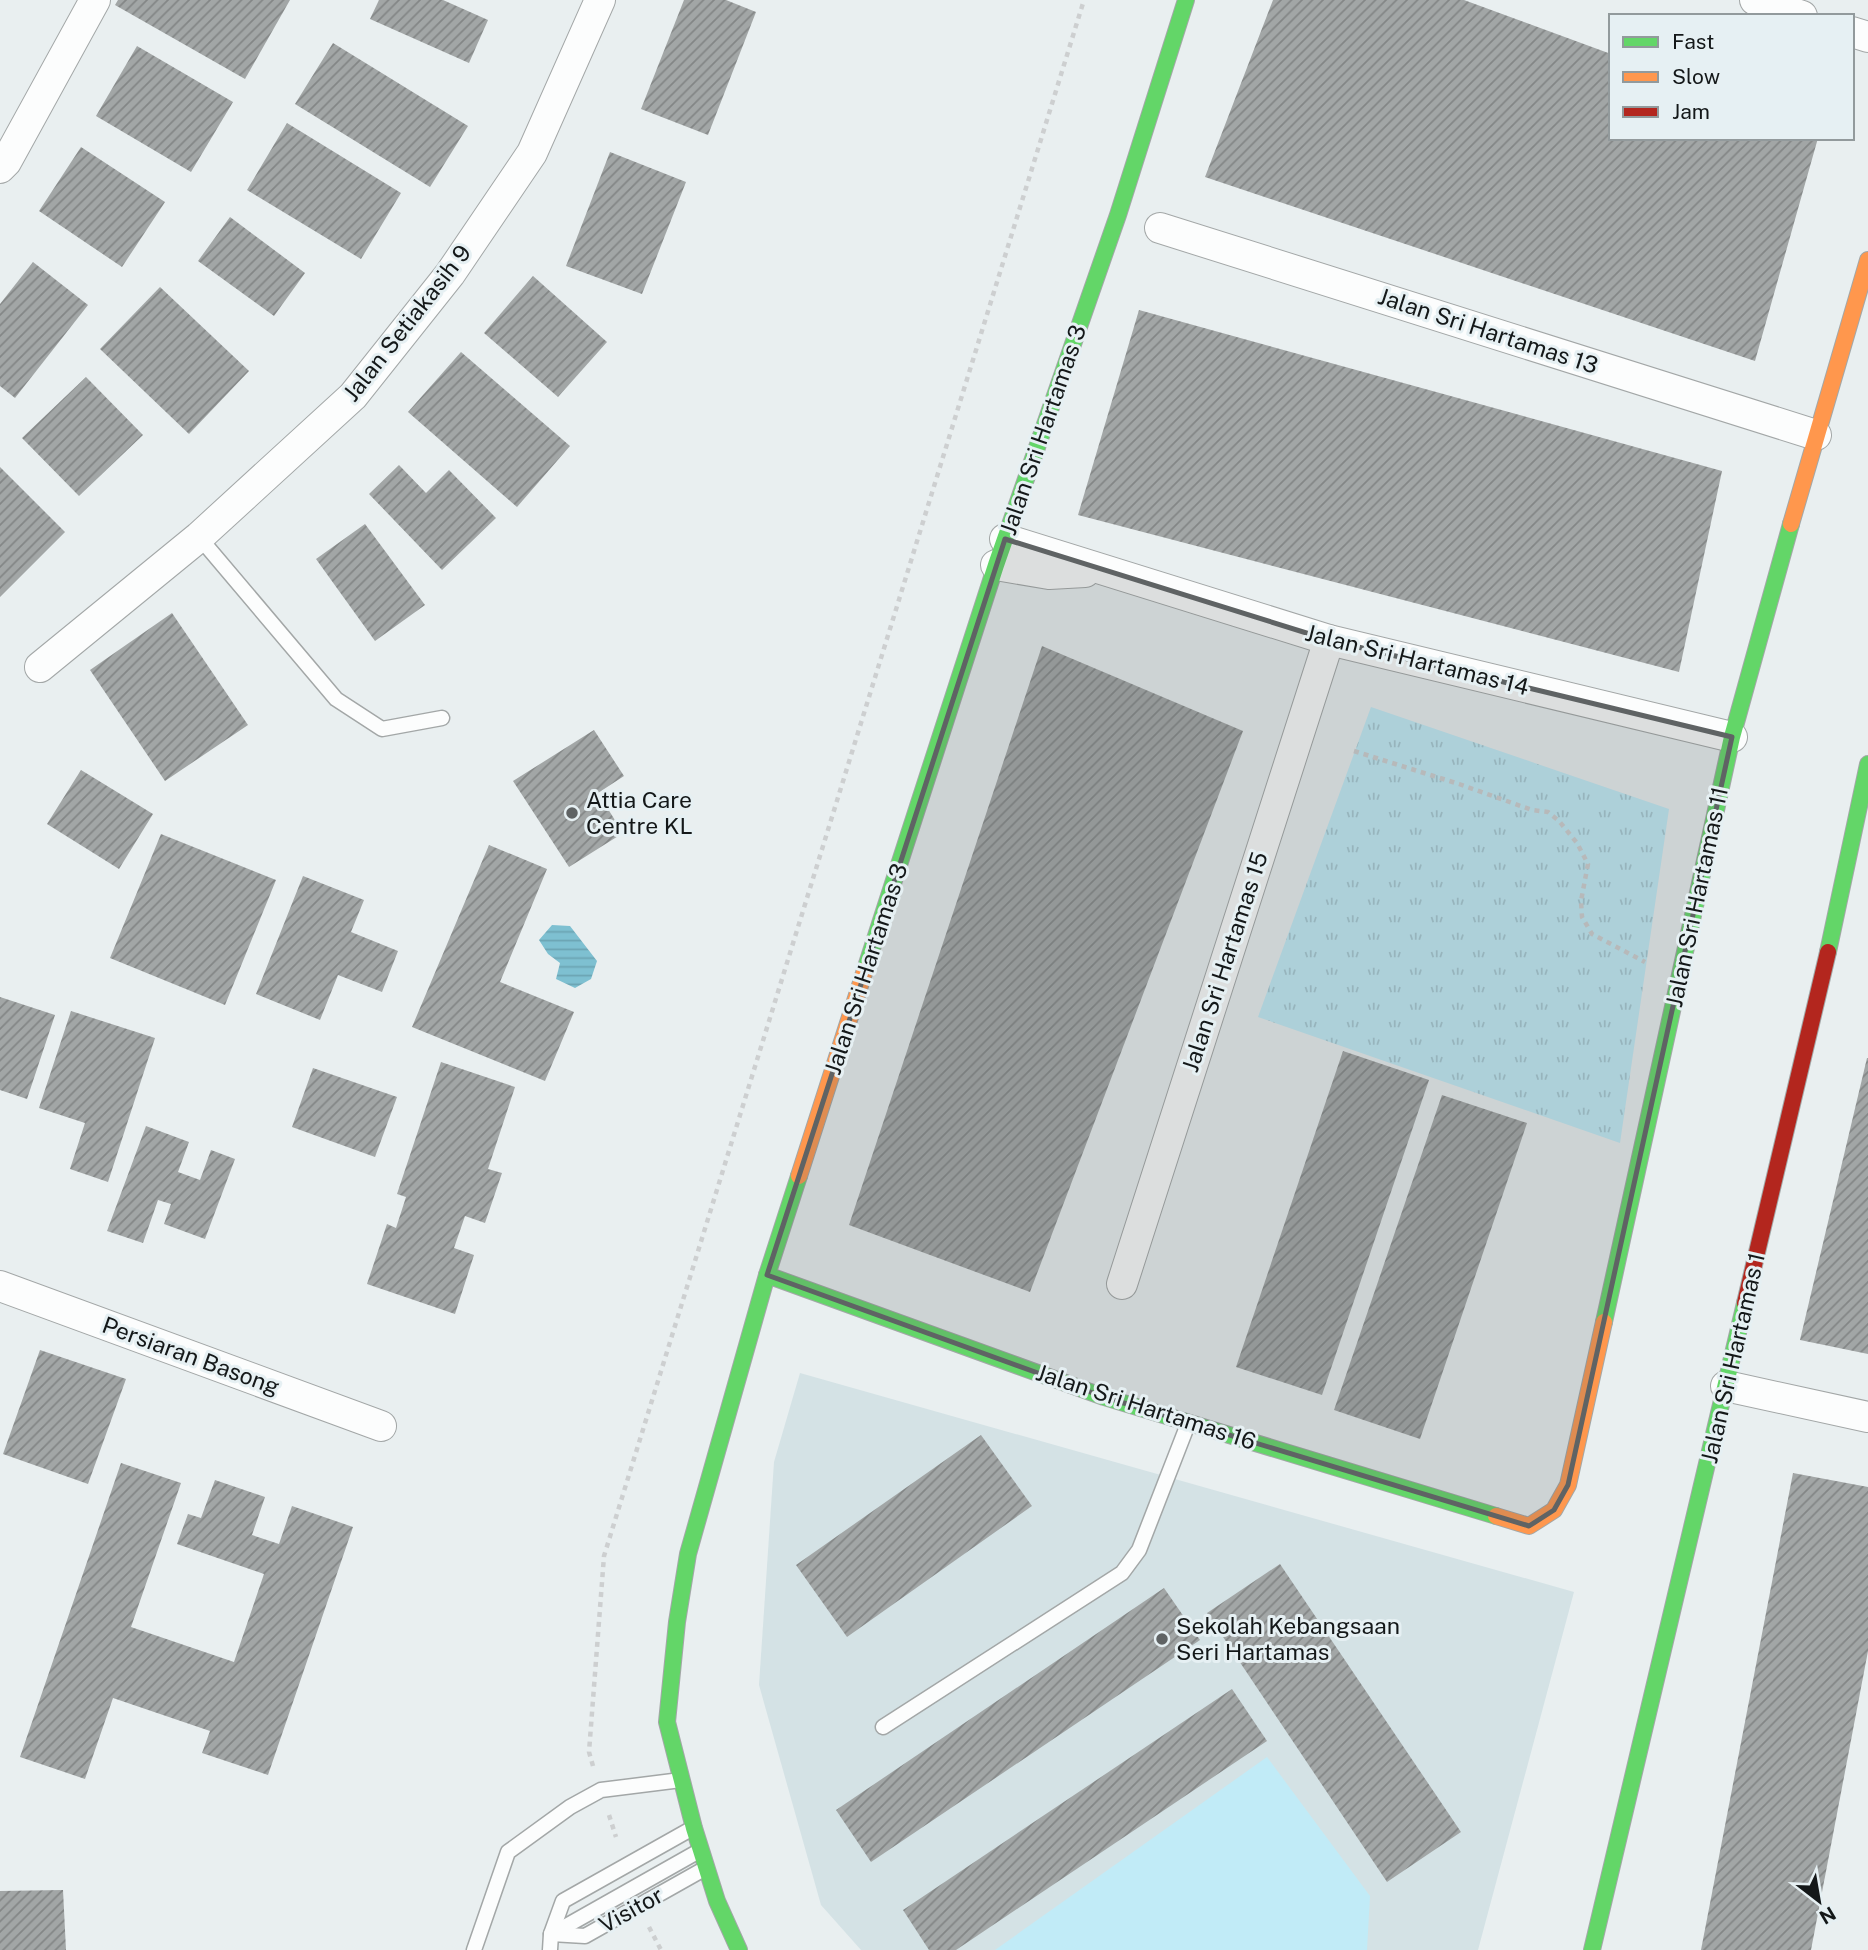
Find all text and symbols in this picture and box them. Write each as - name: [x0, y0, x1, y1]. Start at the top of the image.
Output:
- legend: [1609, 14, 1854, 140]
- text: Fast: [1672, 29, 1714, 54]
- text: Slow: [1672, 64, 1720, 89]
- text: Jam: [1672, 99, 1710, 124]
- street label: Jalan Setiakasih 9: [337, 239, 476, 406]
- street label: Jalan Sri Hartamas 13: [1375, 282, 1602, 379]
- street label: Jalan Sri Hartamas 3: [994, 321, 1091, 538]
- street label: Jalan Sri Hartamas 14: [1302, 619, 1532, 700]
- street label: Jalan Sri Hartamas 11: [1660, 784, 1733, 1010]
- place label: Attia Care Centre KL: [586, 786, 693, 839]
- marker: Attia Care Centre KL: [564, 805, 580, 821]
- street label: Jalan Sri Hartamas 15: [1176, 848, 1273, 1075]
- street label: Jalan Sri Hartamas 3: [819, 860, 912, 1078]
- street label: Jalan Sri Hartamas 1: [1695, 1250, 1770, 1466]
- street label: Persiaran Basong: [99, 1311, 284, 1400]
- street label: Jalan Sri Hartamas 16: [1033, 1358, 1259, 1455]
- place label: Sekolah Kebangsaan Seri Hartamas: [1176, 1612, 1400, 1665]
- marker: Sekolah Kebangsaan Seri Hartamas: [1154, 1631, 1170, 1647]
- north arrow: [1784, 1866, 1854, 1936]
- street label: Visitor: [594, 1881, 668, 1938]
- text: N: [1816, 1902, 1840, 1929]

